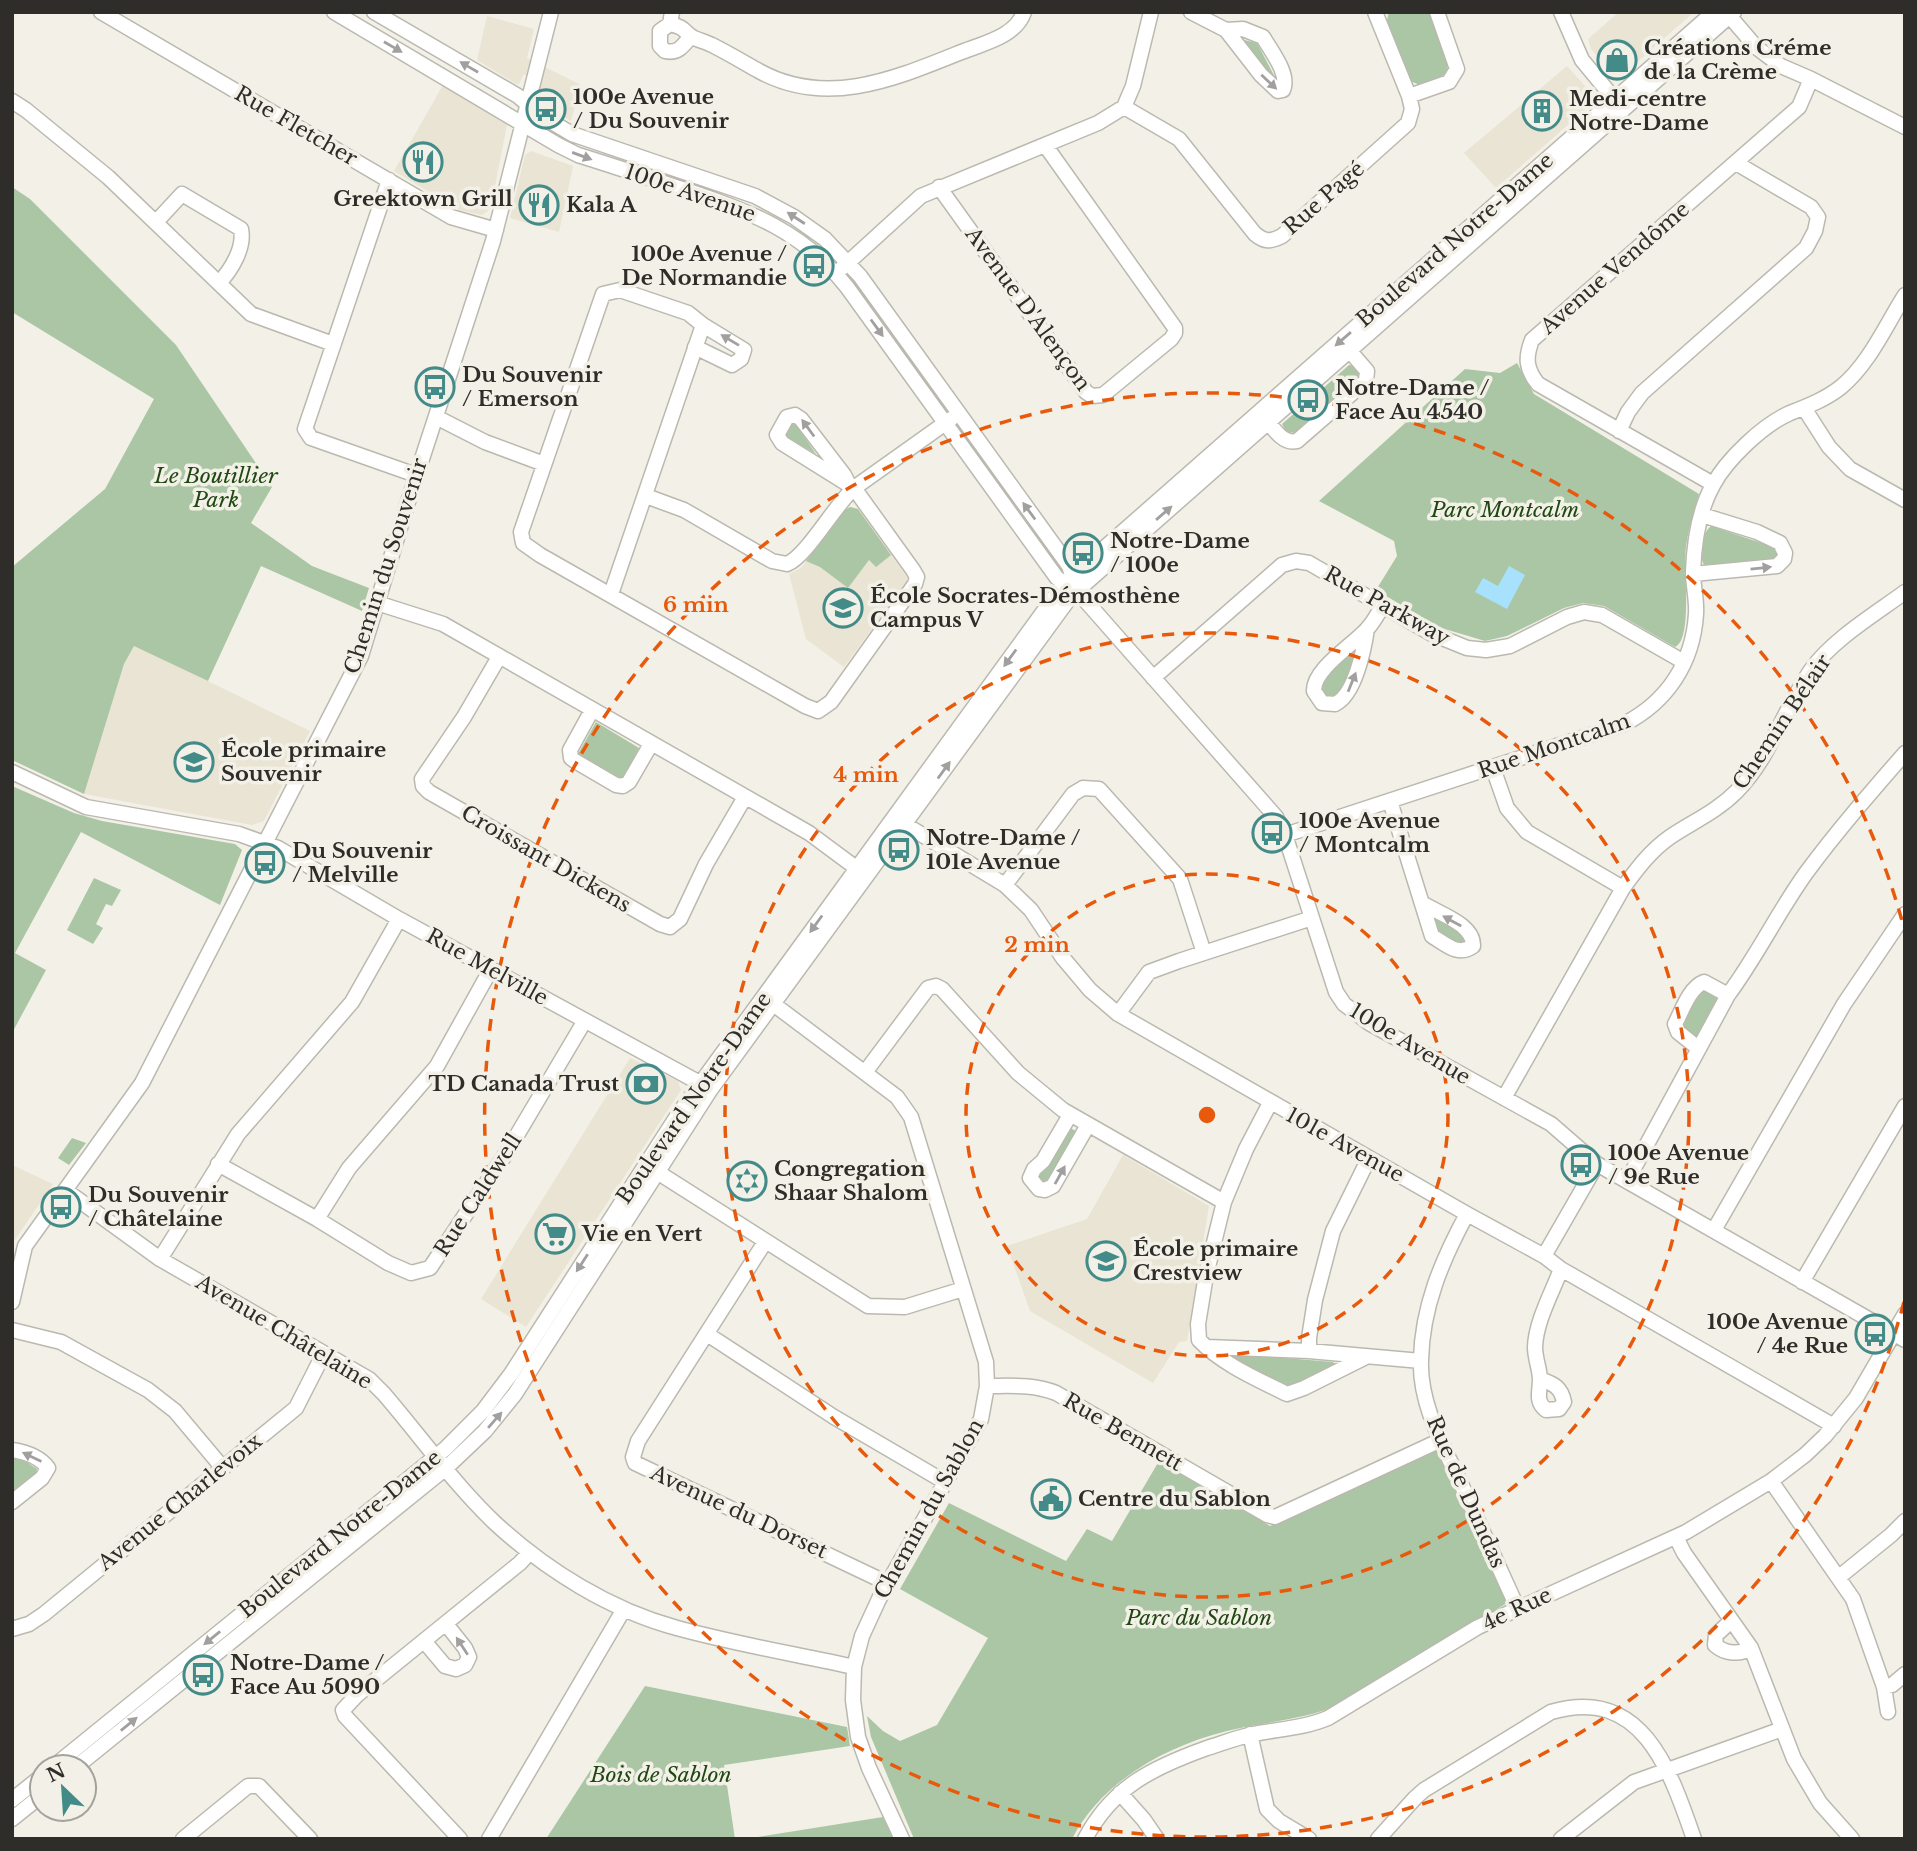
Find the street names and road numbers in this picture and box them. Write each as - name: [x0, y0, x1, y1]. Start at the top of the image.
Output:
- street label: Rue Fletcher: [230, 80, 362, 172]
- street label: Boulevard Notre-Dame: [1351, 147, 1559, 333]
- street label: Rue Pagé: [1278, 156, 1370, 240]
- street label: 100e Avenue: [621, 158, 759, 228]
- street label: Avenue Vendôme: [1534, 196, 1695, 340]
- street label: Avenue D'Alençon: [959, 221, 1096, 396]
- street label: Chemin du Souvenir: [339, 455, 433, 677]
- street label: Rue Parkway: [1320, 561, 1455, 652]
- street label: Chemin Bélair: [1727, 650, 1837, 794]
- street label: Rue Montcalm: [1474, 708, 1634, 784]
- street label: Croissant Dickens: [456, 800, 636, 918]
- street label: Rue Melville: [421, 923, 553, 1011]
- street label: Boulevard Notre-Dame: [611, 987, 777, 1209]
- street label: 100e Avenue: [1345, 998, 1475, 1090]
- street label: 101e Avenue: [1281, 1102, 1409, 1188]
- street label: Rue Caldwell: [429, 1129, 527, 1261]
- street label: Avenue Châtelaine: [190, 1269, 377, 1395]
- street label: Rue Bennett: [1059, 1387, 1187, 1477]
- street label: Rue de Dundas: [1421, 1412, 1511, 1572]
- street label: Chemin du Sablon: [869, 1414, 989, 1604]
- street label: Avenue Charlevoix: [92, 1428, 267, 1577]
- street label: Boulevard Notre-Dame: [234, 1444, 446, 1624]
- street label: Avenue du Dorset: [646, 1459, 832, 1564]
- street label: 4e Rue: [1478, 1582, 1556, 1636]

